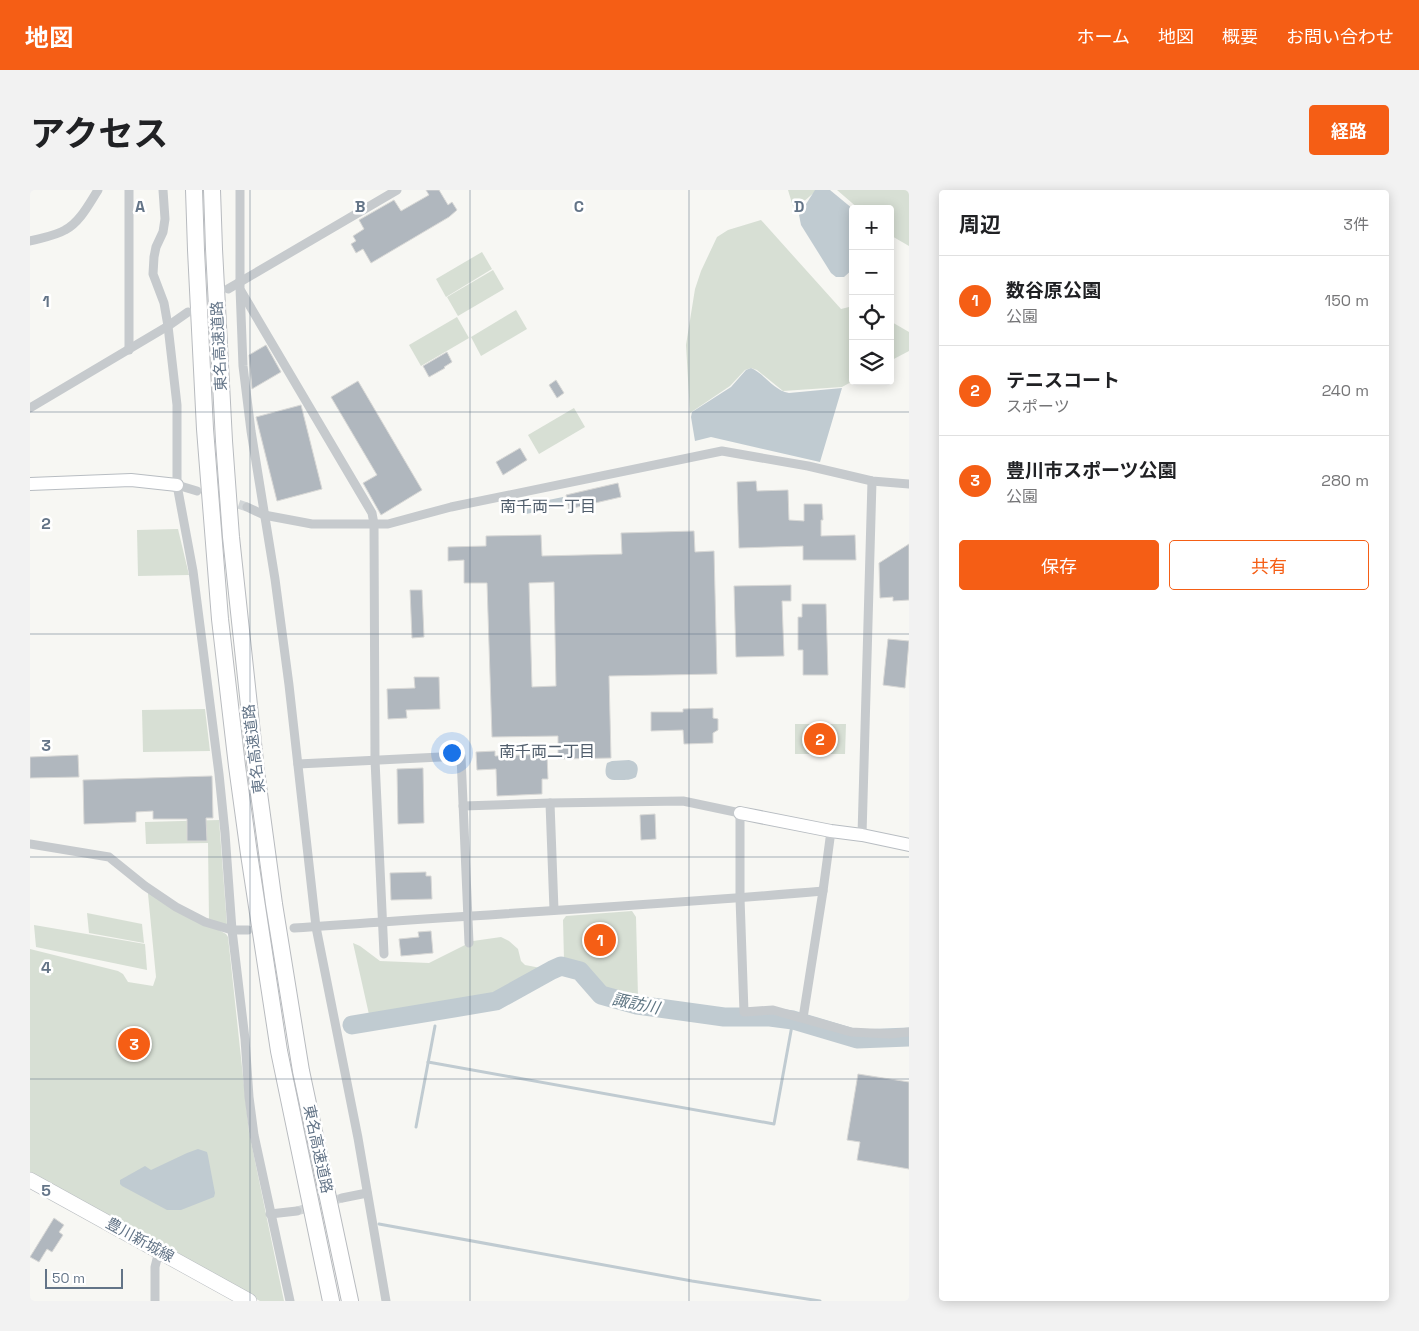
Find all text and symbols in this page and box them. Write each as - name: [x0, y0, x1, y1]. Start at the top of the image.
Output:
- text: 地図: [25, 22, 73, 53]
- text: ホーム: [1077, 25, 1130, 48]
- text: 地図: [1158, 25, 1194, 48]
- text: 概要: [1222, 25, 1258, 48]
- text: お問い合わせ: [1286, 25, 1394, 48]
- button: 経路: [1309, 105, 1389, 155]
- text: アクセス: [30, 112, 168, 156]
- text: A: [135, 196, 145, 217]
- text: B: [355, 196, 365, 217]
- text: C: [574, 196, 584, 217]
- text: D: [794, 196, 804, 217]
- map controls: [849, 205, 894, 385]
- button: +: [849, 205, 894, 250]
- text: 周辺: [959, 211, 1001, 238]
- text: 3件: [1343, 214, 1369, 235]
- button: −: [849, 250, 894, 295]
- text: 数谷原公園: [1006, 278, 1101, 303]
- text: 1: [971, 290, 979, 311]
- text: 150 m: [1325, 290, 1369, 311]
- text: 1: [42, 291, 50, 312]
- button: locate: [849, 295, 894, 340]
- street label: 東名高速道路: [207, 301, 230, 391]
- text: 公園: [1006, 306, 1038, 327]
- button: layers: [849, 340, 894, 385]
- text: テニスコート: [1006, 368, 1120, 393]
- text: 2: [970, 380, 980, 401]
- text: 240 m: [1322, 380, 1369, 401]
- text: スポーツ: [1006, 396, 1070, 417]
- text: 豊川市スポーツ公園: [1006, 458, 1177, 483]
- text: 3: [970, 470, 980, 491]
- text: 280 m: [1321, 470, 1369, 491]
- text: 公園: [1006, 486, 1038, 507]
- district label: 南千両一丁目: [500, 496, 596, 517]
- text: 2: [41, 513, 51, 534]
- button: 保存: [959, 540, 1159, 590]
- button: 共有: [1169, 540, 1369, 590]
- street label: 東名高速道路: [239, 703, 268, 795]
- pin: 2: [804, 720, 836, 758]
- text: 3: [41, 735, 51, 756]
- your location: [439, 740, 465, 766]
- district label: 南千両二丁目: [499, 741, 595, 762]
- pin: 1: [584, 921, 616, 959]
- text: 4: [41, 957, 51, 978]
- water label: 諏訪川: [610, 988, 664, 1019]
- pin: 3: [118, 1025, 150, 1063]
- street label: 東名高速道路: [300, 1103, 337, 1195]
- text: 5: [41, 1180, 51, 1201]
- street label: 豊川新城線: [103, 1213, 178, 1266]
- scale bar: [45, 1266, 122, 1289]
- text: 50 m: [52, 1269, 85, 1287]

